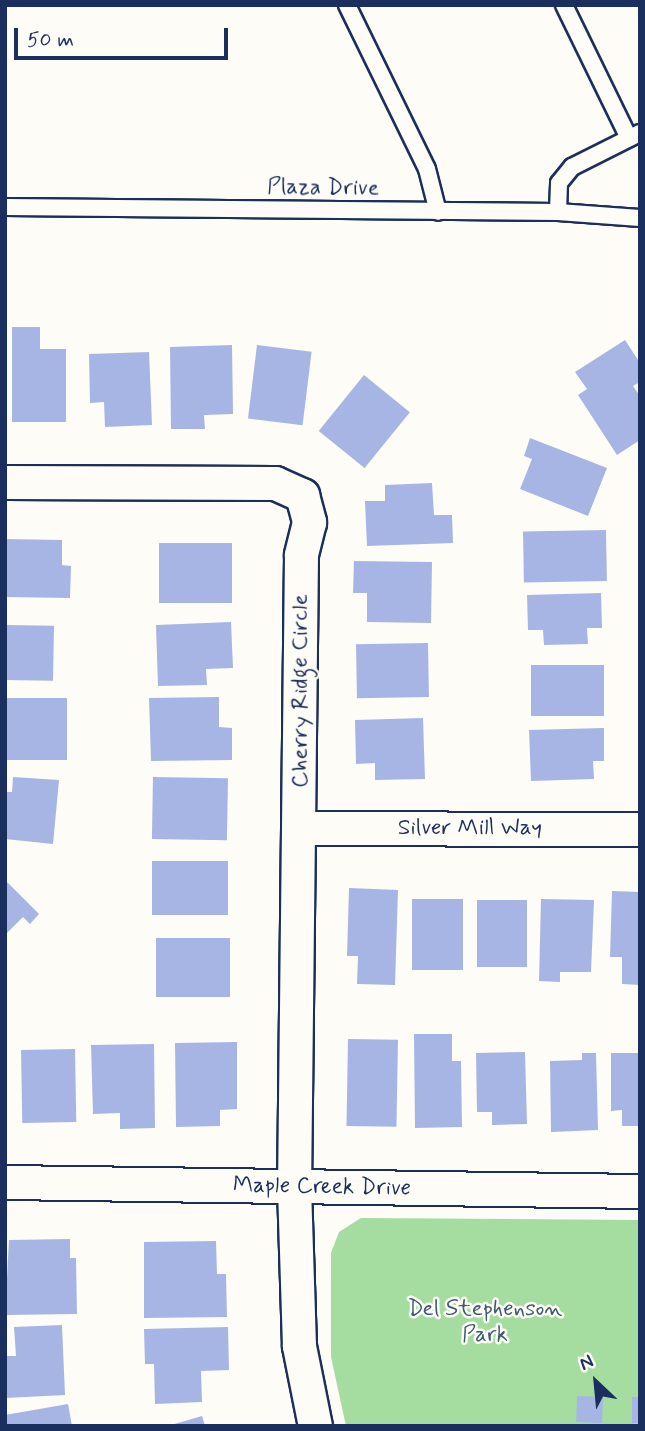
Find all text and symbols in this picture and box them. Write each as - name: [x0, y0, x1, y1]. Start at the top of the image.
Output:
- scale bar: [18, 14, 231, 58]
- text: 50 m: [27, 26, 74, 54]
- street label: Plaza Drive: [267, 173, 379, 203]
- street label: Cherry Ridge Circle: [287, 594, 315, 788]
- street label: Silver Mill Way: [397, 814, 543, 842]
- street label: Maple Creek Drive: [233, 1172, 411, 1202]
- park label: Del Stephenson Park: [413, 1295, 557, 1349]
- north arrow: [561, 1347, 631, 1417]
- text: N: [575, 1349, 598, 1377]

